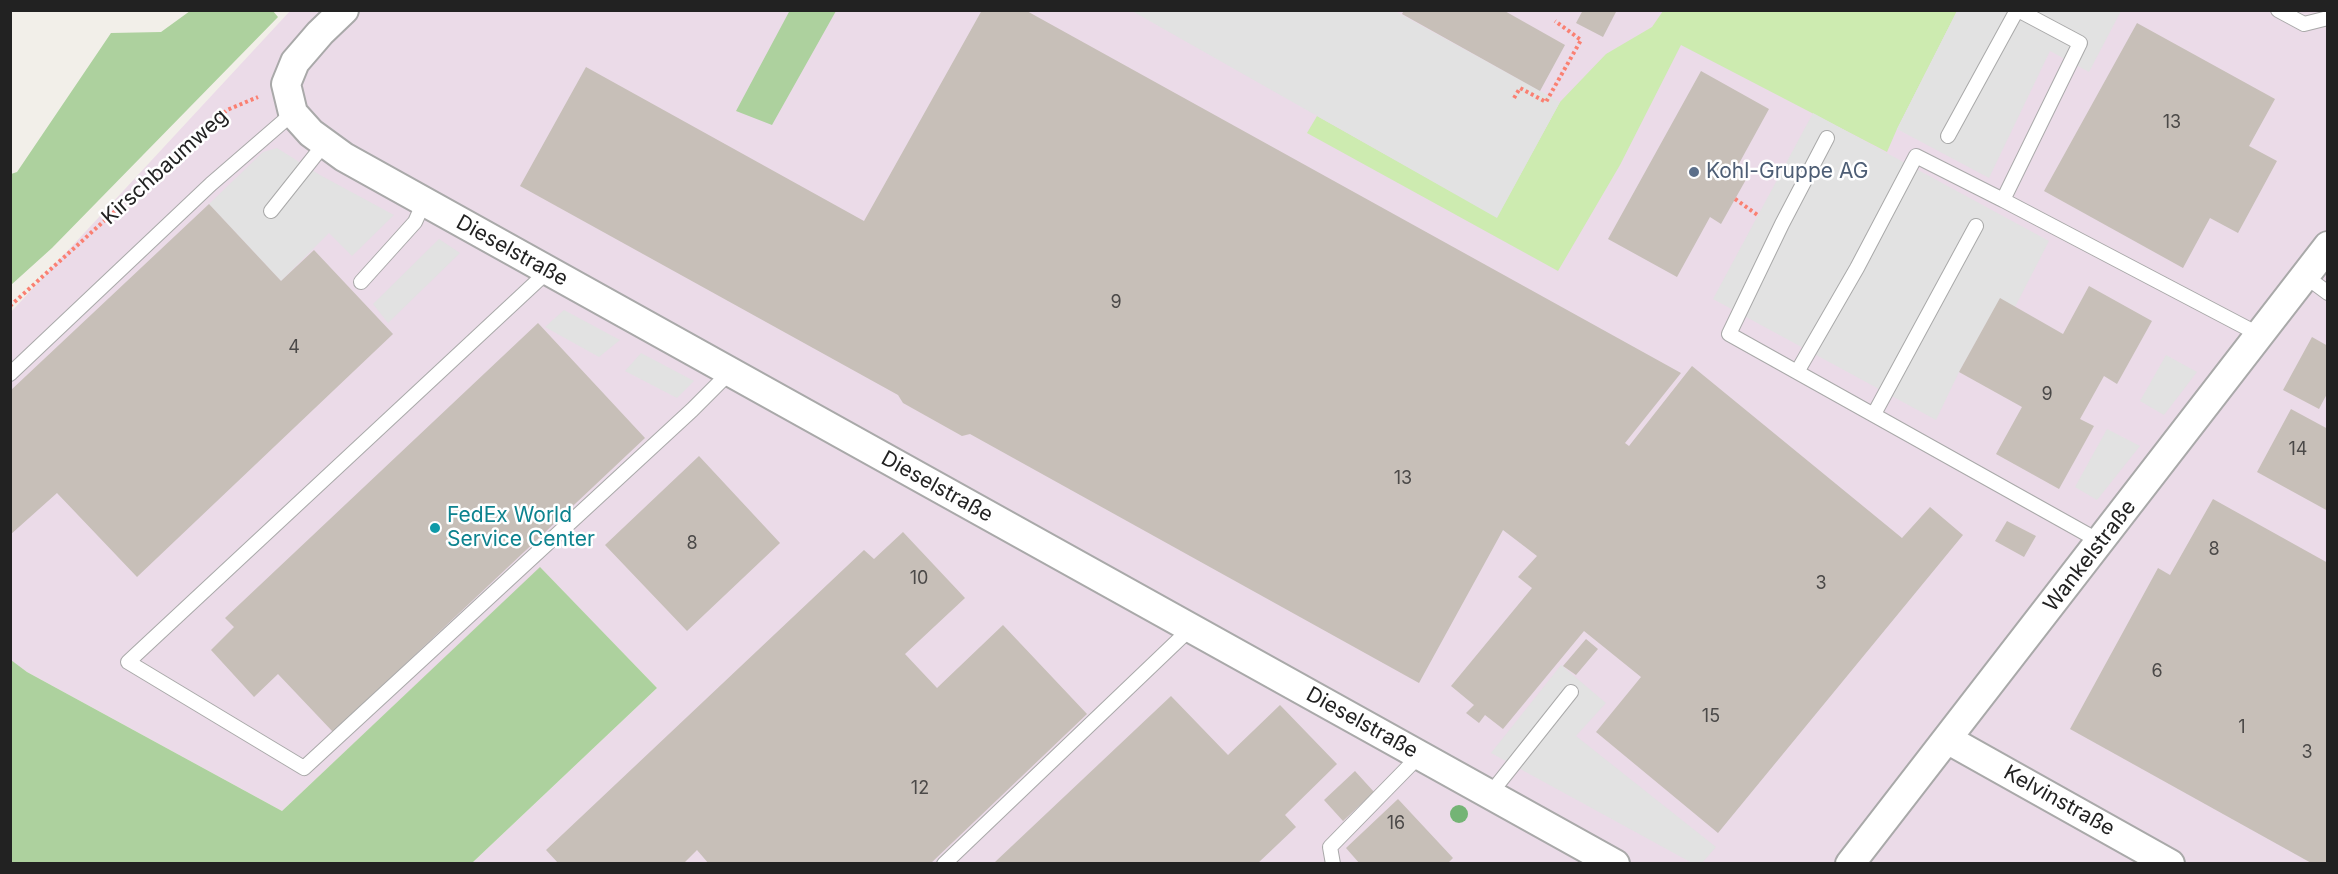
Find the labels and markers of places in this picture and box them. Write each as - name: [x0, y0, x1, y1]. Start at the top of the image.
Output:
- place label: Kohl-Gruppe AG: [1706, 159, 1868, 185]
- marker: Kohl-Gruppe AG: [1687, 165, 1701, 179]
- place label: FedEx World Service Center: [447, 503, 595, 553]
- marker: FedEx World Service Center: [428, 521, 442, 535]

